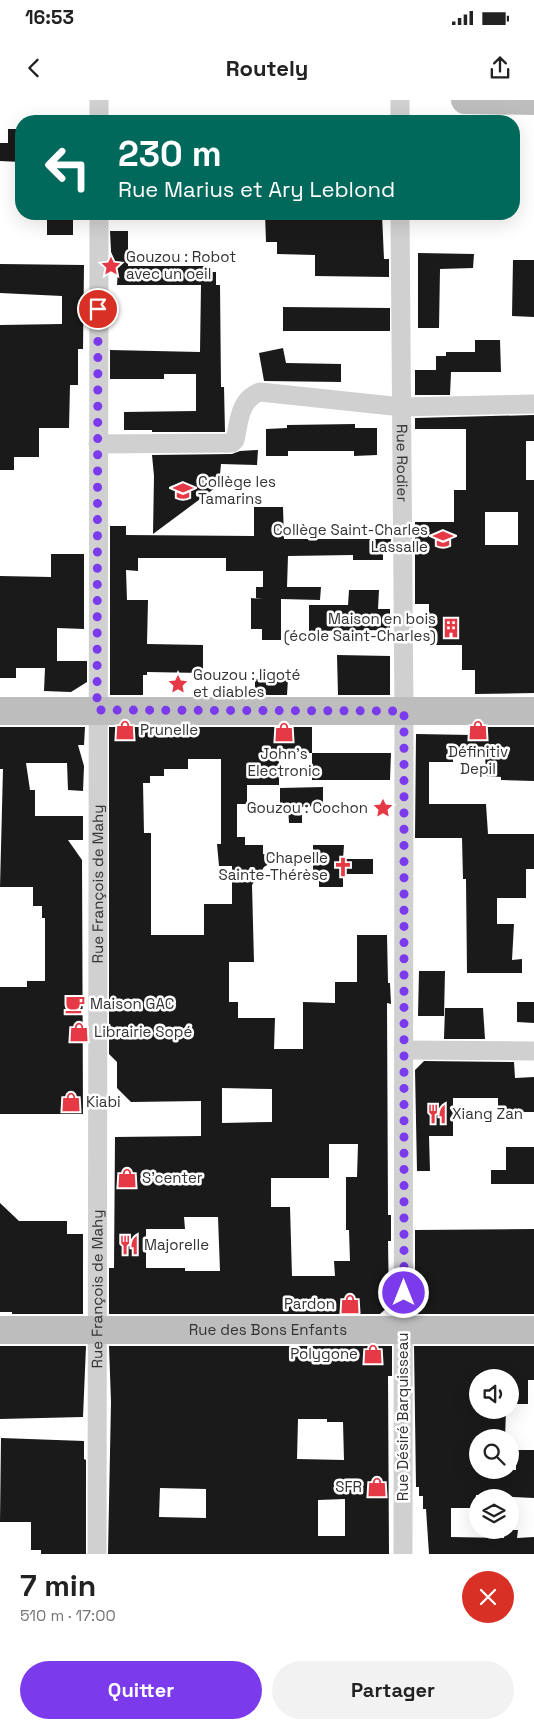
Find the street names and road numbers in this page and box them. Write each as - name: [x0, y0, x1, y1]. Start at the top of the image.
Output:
- street label: Rue Rodier: [393, 424, 412, 502]
- street label: Rue François de Mahy: [88, 805, 107, 963]
- street label: Rue François de Mahy: [87, 1210, 107, 1368]
- street label: Rue des Bons Enfants: [189, 1320, 347, 1339]
- street label: Rue Désiré Barquisseau: [393, 1333, 412, 1501]

